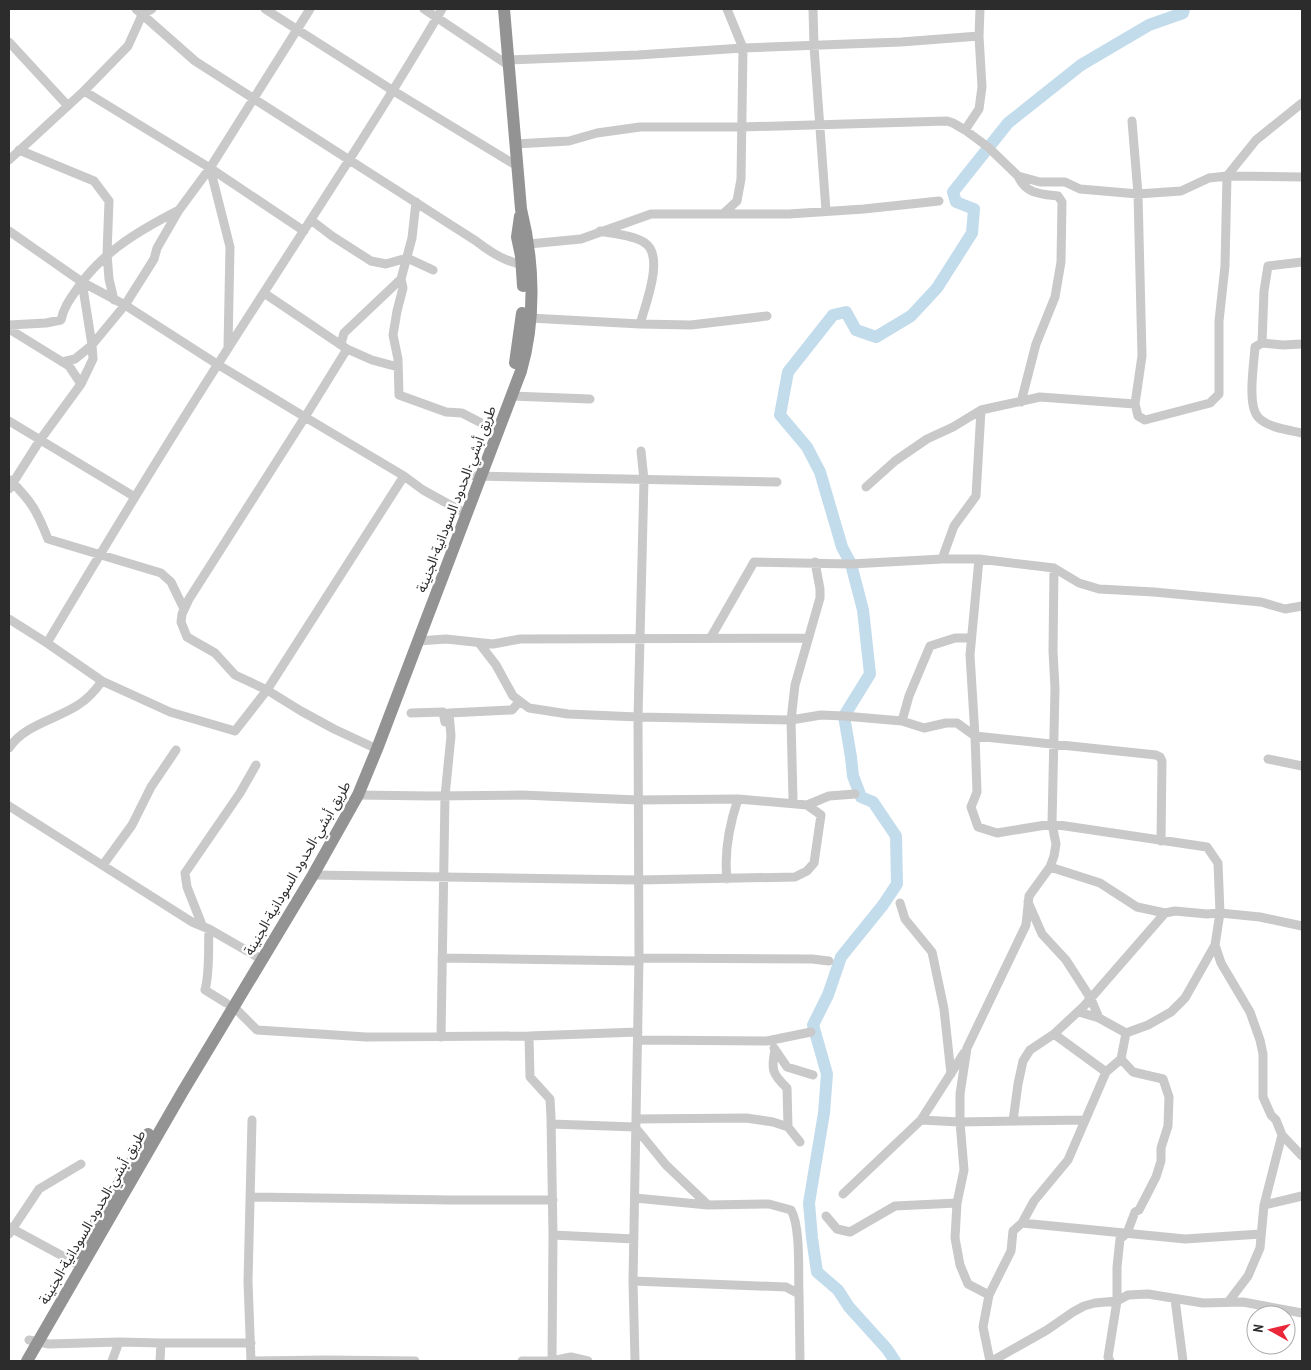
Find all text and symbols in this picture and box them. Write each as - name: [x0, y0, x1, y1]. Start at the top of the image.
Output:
- street label: طريق أبشي-الحدود السودانية-الجنينة: [412, 403, 502, 596]
- street label: طريق أبشي-الحدود السودانية-الجنينة: [240, 778, 356, 960]
- street label: طريق أبشي-الحدود السودانية-الجنينة: [35, 1127, 151, 1309]
- north arrow: [1246, 1305, 1296, 1355]
- text: N: [1249, 1323, 1268, 1333]

